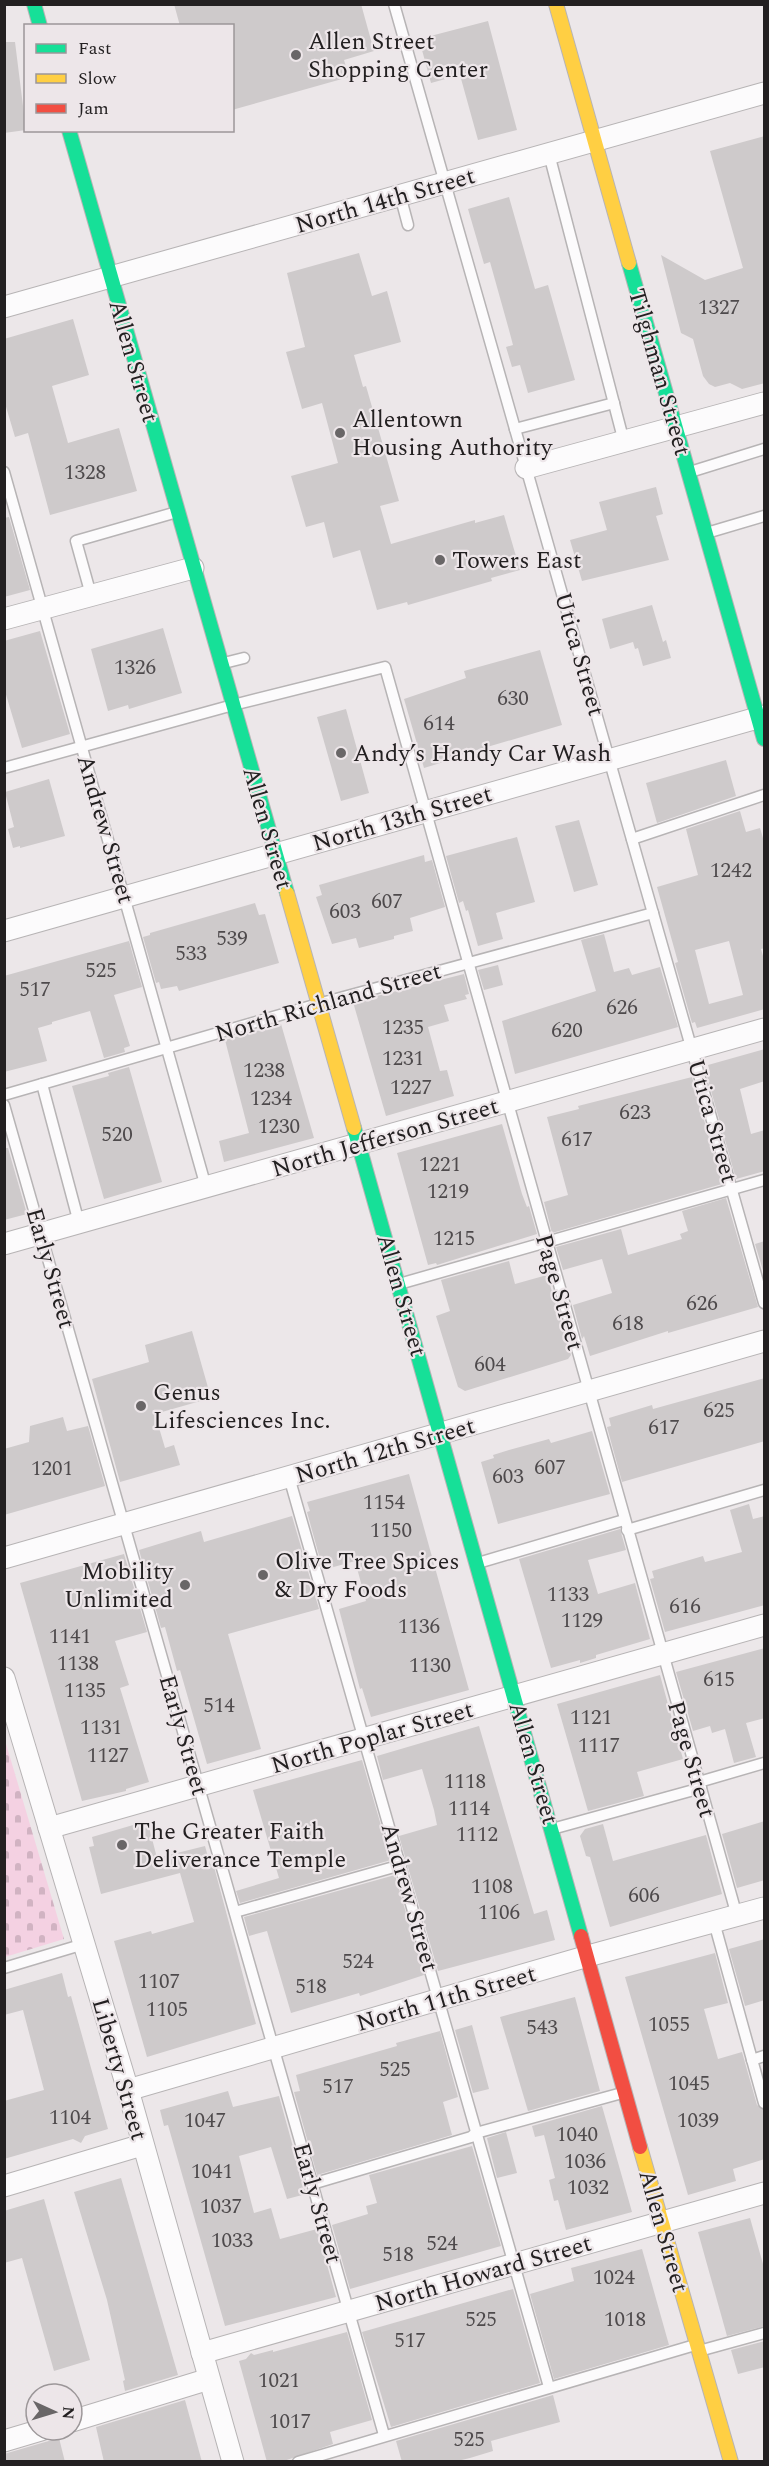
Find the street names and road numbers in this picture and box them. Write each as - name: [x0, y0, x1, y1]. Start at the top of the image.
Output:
- street label: North 14th Street: [291, 158, 479, 244]
- street label: Tilghman Street: [618, 284, 700, 460]
- street label: Allen Street: [98, 296, 168, 427]
- street label: Utica Street: [544, 588, 614, 720]
- street label: Andrew Street: [67, 750, 144, 908]
- street label: Allen Street: [232, 763, 302, 894]
- street label: North 13th Street: [308, 776, 496, 862]
- street label: North Richland Street: [211, 953, 446, 1053]
- street label: Utica Street: [677, 1055, 747, 1187]
- street label: North Jefferson Street: [268, 1088, 503, 1188]
- street label: Early Street: [16, 1203, 84, 1333]
- street label: Allen Street: [366, 1230, 436, 1361]
- street label: Page Street: [525, 1230, 593, 1355]
- street label: North 12th Street: [291, 1408, 479, 1494]
- street label: Early Street: [149, 1670, 217, 1800]
- street label: North Poplar Street: [267, 1692, 478, 1784]
- street label: Page Street: [657, 1697, 725, 1822]
- street label: Allen Street: [498, 1698, 568, 1829]
- street label: Andrew Street: [371, 1818, 448, 1976]
- street label: North 11th Street: [352, 1956, 540, 2042]
- street label: Liberty Street: [82, 1994, 157, 2145]
- street label: Early Street: [283, 2138, 351, 2268]
- street label: Allen Street: [628, 2166, 698, 2297]
- street label: North Howard Street: [371, 2226, 596, 2322]

